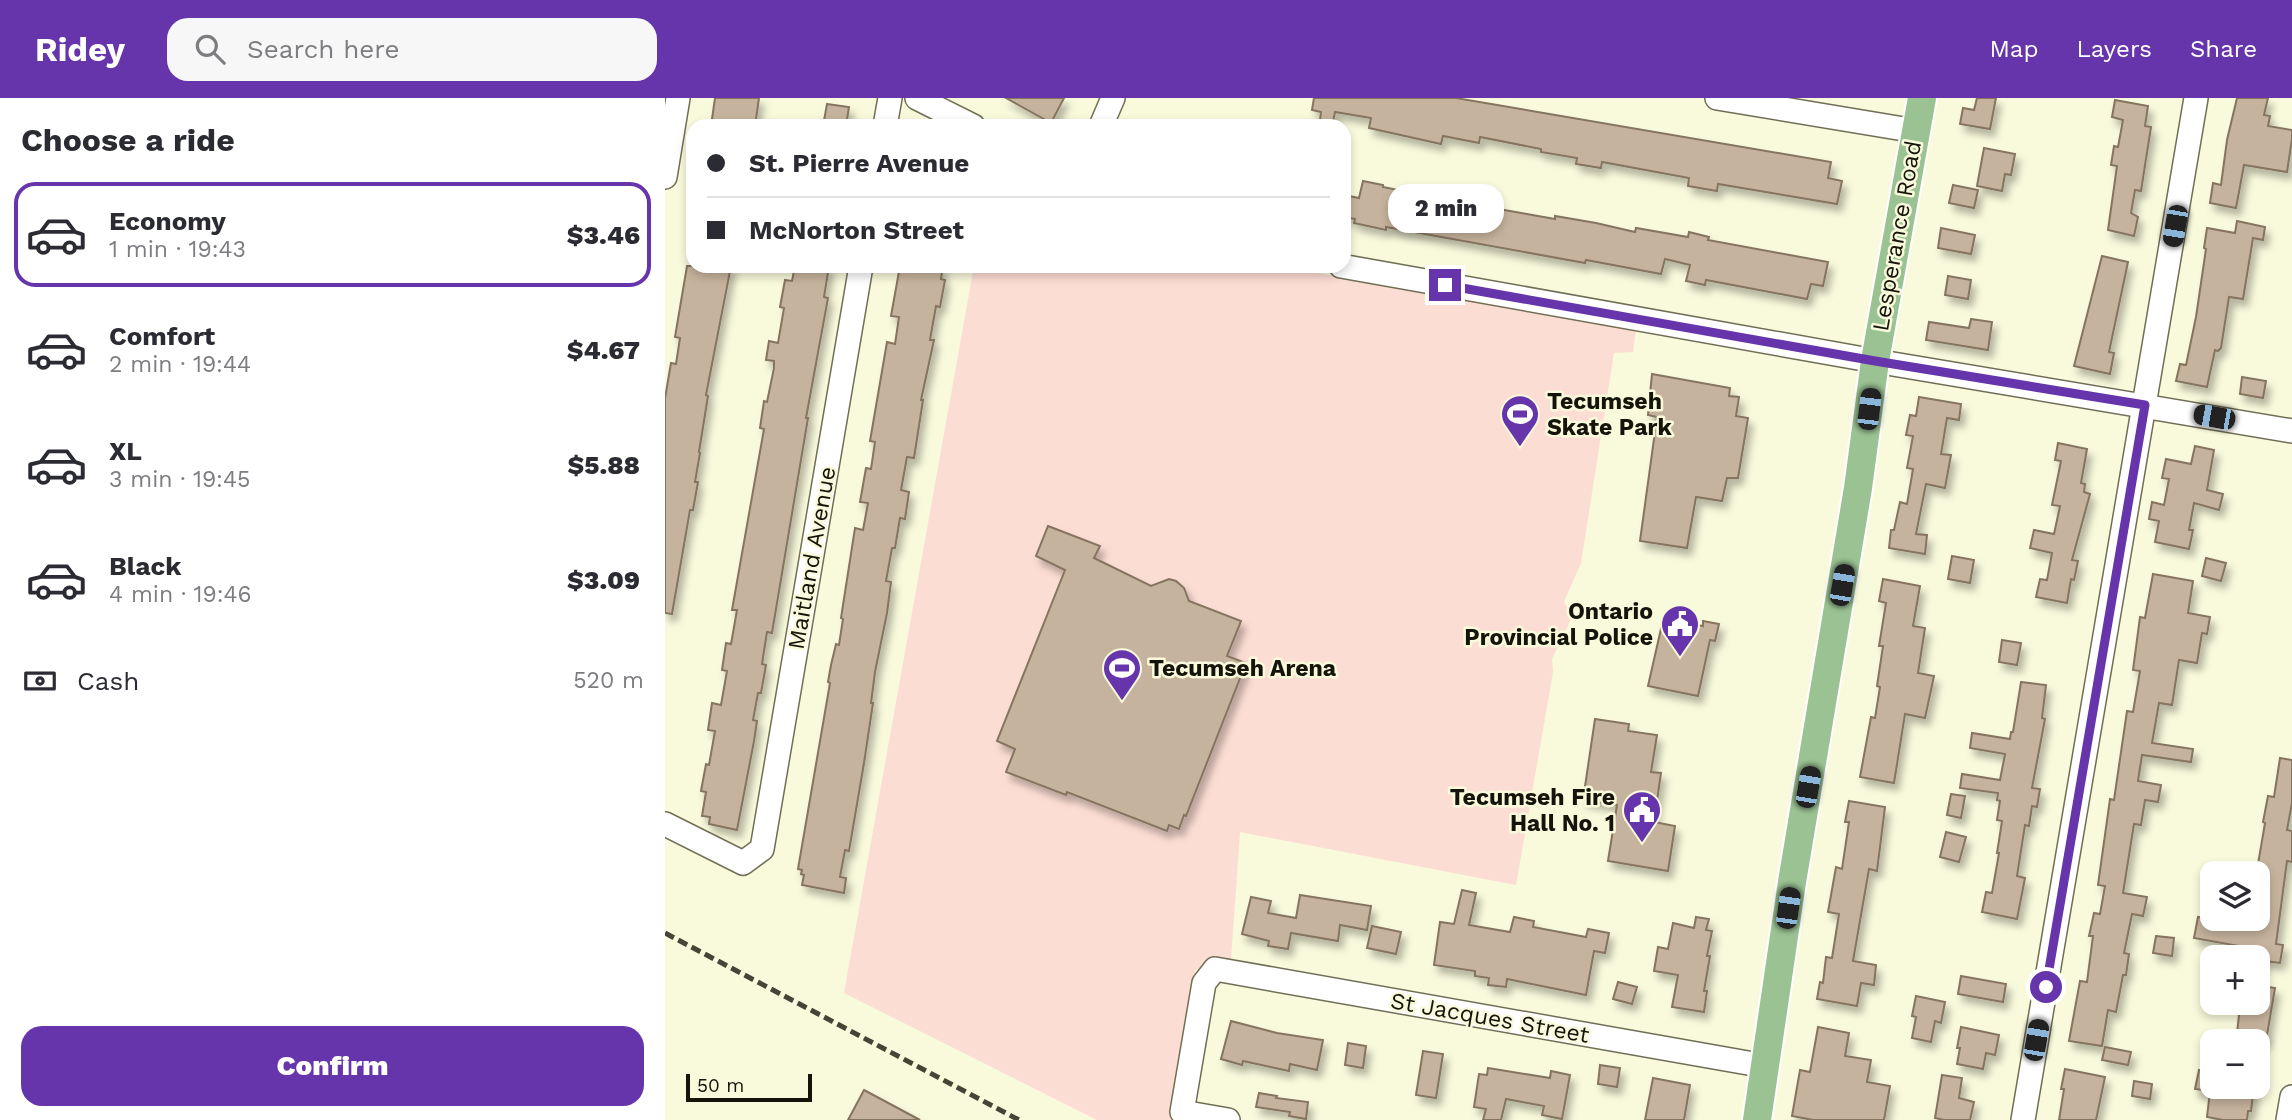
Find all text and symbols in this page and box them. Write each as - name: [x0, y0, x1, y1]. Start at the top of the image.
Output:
- search box: [167, 18, 657, 81]
- text: Ridey: [35, 30, 125, 69]
- icon: search: [191, 30, 229, 68]
- text: Search here: [247, 34, 399, 64]
- text: Map: [1990, 35, 2038, 63]
- text: Layers: [2076, 35, 2152, 63]
- text: Share: [2190, 35, 2257, 63]
- text: Choose a ride: [21, 121, 235, 159]
- street label: Lesperance Road: [1867, 139, 1927, 333]
- text: St. Pierre Avenue: [749, 148, 969, 178]
- callout: 2 min: [1387, 184, 1503, 232]
- text: 2 min: [1415, 195, 1477, 222]
- icon: car: [25, 203, 88, 266]
- car: [2162, 203, 2189, 249]
- text: Economy: [109, 206, 226, 236]
- text: McNorton Street: [749, 215, 964, 245]
- text: $3.46: [567, 220, 640, 250]
- text: 1 min · 19:43: [109, 236, 246, 263]
- route end: [1429, 269, 1461, 301]
- icon: car: [25, 318, 88, 381]
- text: Comfort: [109, 321, 215, 351]
- text: $4.67: [567, 335, 640, 365]
- text: 2 min · 19:44: [109, 351, 251, 378]
- car: [1857, 387, 1882, 431]
- place label: Tecumseh Skate Park: [1547, 388, 1672, 441]
- sports icon: Tecumseh Skate Park: [1499, 393, 1541, 448]
- car: [2192, 403, 2237, 431]
- icon: car: [25, 433, 88, 496]
- text: XL: [109, 436, 142, 466]
- text: $5.88: [567, 450, 640, 480]
- street label: Maitland Avenue: [783, 464, 841, 652]
- text: 3 min · 19:45: [109, 466, 250, 493]
- icon: car: [25, 548, 88, 611]
- text: Black: [109, 551, 181, 581]
- car: [1829, 562, 1856, 608]
- text: $3.09: [567, 565, 640, 595]
- text: 4 min · 19:46: [109, 581, 252, 608]
- place label: Ontario Provincial Police: [1464, 598, 1653, 651]
- public building icon: Ontario Provincial Police: [1659, 603, 1701, 658]
- sports icon: Tecumseh Arena: [1101, 647, 1143, 702]
- place label: Tecumseh Arena: [1149, 655, 1337, 682]
- icon: cash: [21, 662, 59, 700]
- text: Cash: [77, 666, 139, 696]
- text: 520 m: [573, 667, 644, 694]
- car: [1795, 764, 1822, 810]
- place label: Tecumseh Fire Hall No. 1: [1450, 784, 1615, 837]
- public building icon: Tecumseh Fire Hall No. 1: [1621, 789, 1663, 844]
- map controls: [2200, 861, 2270, 1099]
- button: layers: [2200, 861, 2270, 931]
- car: [1775, 886, 1802, 930]
- button: +: [2200, 945, 2270, 1015]
- route start: [2030, 971, 2062, 1003]
- street label: St Jacques Street: [1389, 987, 1592, 1049]
- car: [2023, 1017, 2050, 1063]
- button: Confirm: [21, 1026, 644, 1106]
- button: −: [2200, 1029, 2270, 1099]
- scale bar: [686, 1071, 812, 1103]
- text: 50 m: [697, 1074, 744, 1097]

